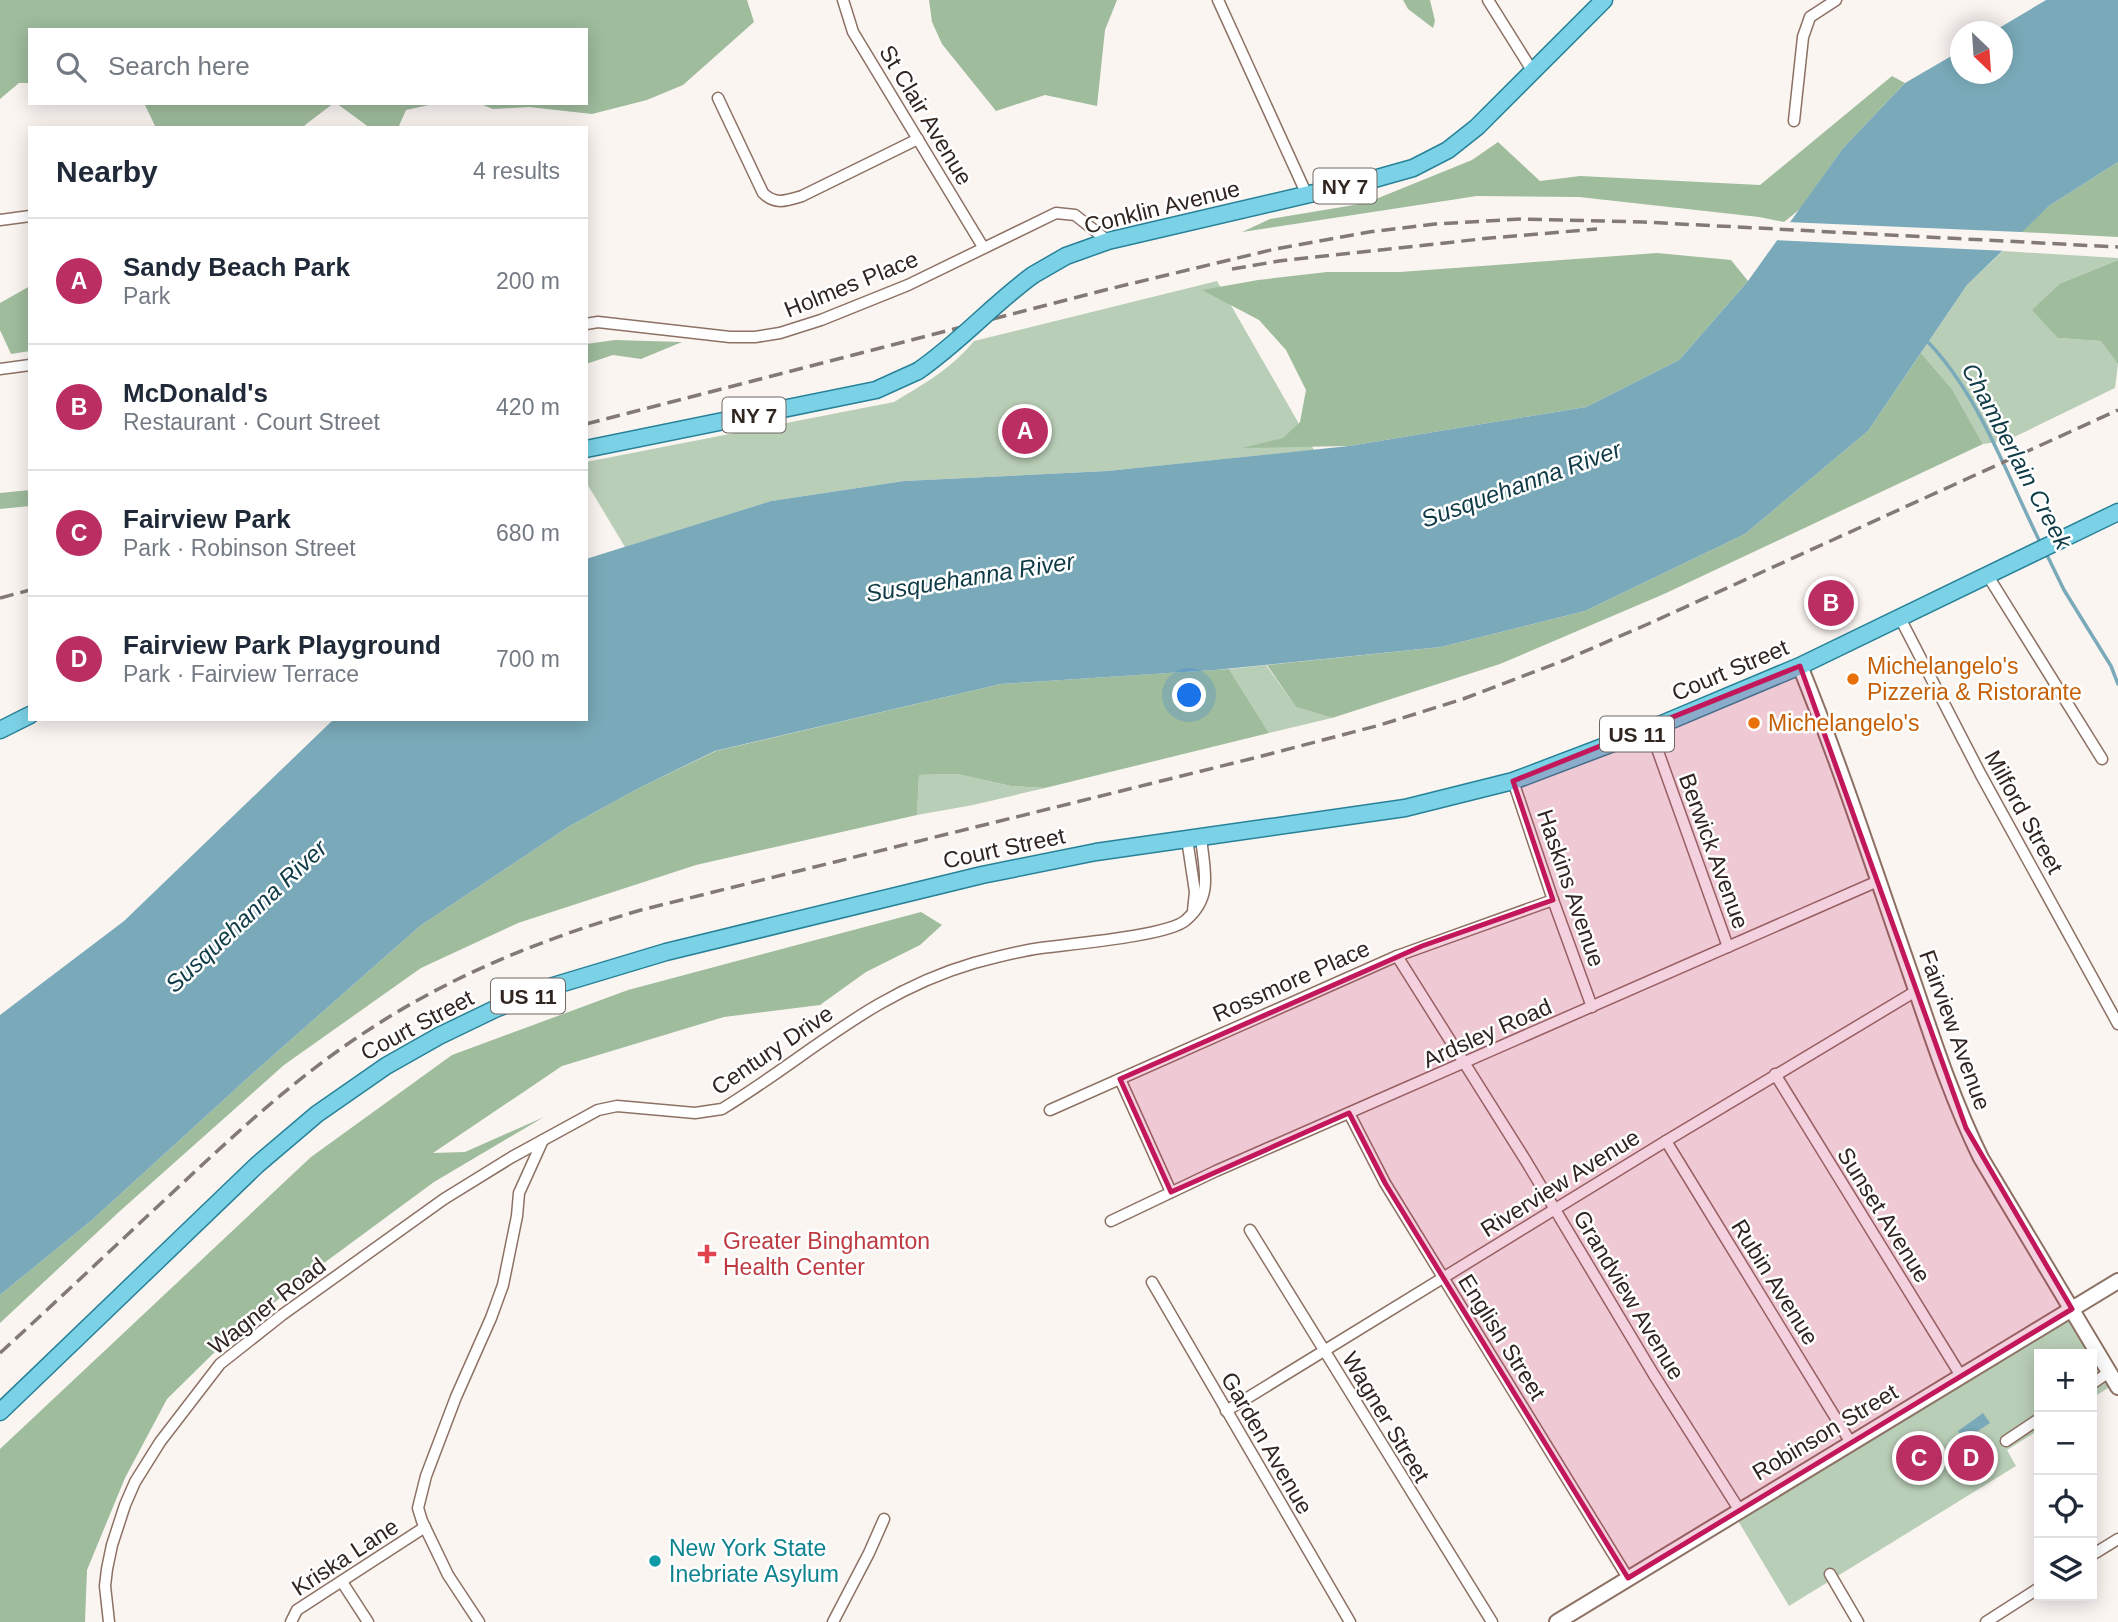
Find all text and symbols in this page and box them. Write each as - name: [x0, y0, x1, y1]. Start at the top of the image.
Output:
- north arrow: [1950, 21, 2013, 84]
- search box: [28, 28, 588, 105]
- street label: St Clair Avenue: [874, 41, 978, 189]
- icon: search: [52, 48, 90, 86]
- text: Search here: [108, 51, 250, 81]
- text: Nearby: [56, 155, 158, 188]
- text: 4 results: [473, 158, 560, 184]
- road number: NY 7: [1314, 168, 1376, 204]
- street label: Conklin Avenue: [1082, 175, 1242, 239]
- street label: Holmes Place: [780, 245, 922, 323]
- text: Sandy Beach Park: [123, 252, 350, 282]
- text: A: [71, 268, 87, 294]
- text: 200 m: [496, 268, 560, 294]
- text: Park: [123, 283, 170, 309]
- water label: Chamberlain Creek: [1957, 358, 2078, 555]
- text: McDonald's: [123, 378, 268, 408]
- text: B: [71, 394, 87, 420]
- text: 420 m: [496, 394, 560, 420]
- road number: NY 7: [722, 398, 786, 432]
- pin: A: [1002, 405, 1048, 457]
- text: Restaurant · Court Street: [123, 409, 380, 435]
- water label: Susquehanna River: [1417, 435, 1626, 533]
- text: Fairview Park: [123, 504, 291, 534]
- text: C: [71, 520, 87, 546]
- text: 680 m: [496, 520, 560, 546]
- text: Park · Robinson Street: [123, 535, 356, 561]
- water label: Susquehanna River: [864, 547, 1077, 607]
- pin: B: [1808, 577, 1854, 629]
- text: Fairview Park Playground: [123, 630, 441, 660]
- street label: Court Street: [1668, 634, 1793, 706]
- text: D: [71, 646, 87, 672]
- text: 700 m: [496, 646, 560, 672]
- place label: Michelangelo's Pizzeria & Ristorante: [1867, 653, 2082, 705]
- text: Park · Fairview Terrace: [123, 661, 359, 687]
- marker: Michelangelo's Pizzeria & Ristorante: [1845, 671, 1861, 687]
- your location: [1172, 678, 1206, 712]
- place label: Michelangelo's: [1768, 710, 1919, 736]
- marker: Michelangelo's: [1746, 715, 1762, 731]
- road number: US 11: [1600, 716, 1674, 752]
- street label: Milford Street: [1979, 746, 2069, 879]
- street label: Berwick Avenue: [1674, 770, 1754, 932]
- street label: Haskins Avenue: [1532, 806, 1610, 970]
- street label: Court Street: [941, 822, 1068, 874]
- water label: Susquehanna River: [160, 834, 333, 998]
- street label: Rossmore Place: [1209, 935, 1373, 1027]
- street label: Fairview Avenue: [1914, 946, 1996, 1114]
- road number: US 11: [491, 978, 565, 1014]
- street label: Court Street: [356, 984, 478, 1066]
- street label: Ardsley Road: [1419, 993, 1555, 1073]
- street label: Century Drive: [706, 1000, 838, 1100]
- street label: Riverview Avenue: [1476, 1124, 1644, 1242]
- street label: Sunset Avenue: [1832, 1143, 1936, 1287]
- street label: Grandview Avenue: [1568, 1206, 1690, 1384]
- street label: Rubin Avenue: [1726, 1215, 1824, 1349]
- place label: Greater Binghamton Health Center: [723, 1228, 930, 1280]
- marker: Greater Binghamton Health Center: [697, 1244, 717, 1264]
- street label: Wagner Road: [203, 1252, 331, 1360]
- street label: English Street: [1453, 1269, 1551, 1405]
- street label: Wagner Street: [1337, 1347, 1435, 1487]
- map controls: [2034, 1349, 2097, 1601]
- button: +: [2034, 1349, 2097, 1412]
- street label: Garden Avenue: [1216, 1367, 1318, 1519]
- street label: Robinson Street: [1748, 1378, 1903, 1486]
- button: −: [2034, 1412, 2097, 1475]
- pin: C: [1896, 1432, 1942, 1484]
- pin: D: [1948, 1432, 1994, 1484]
- button: locate: [2034, 1475, 2097, 1538]
- street label: Kriska Lane: [287, 1513, 403, 1601]
- place label: New York State Inebriate Asylum: [669, 1535, 839, 1587]
- button: layers: [2034, 1538, 2097, 1601]
- marker: New York State Inebriate Asylum: [647, 1553, 663, 1569]

